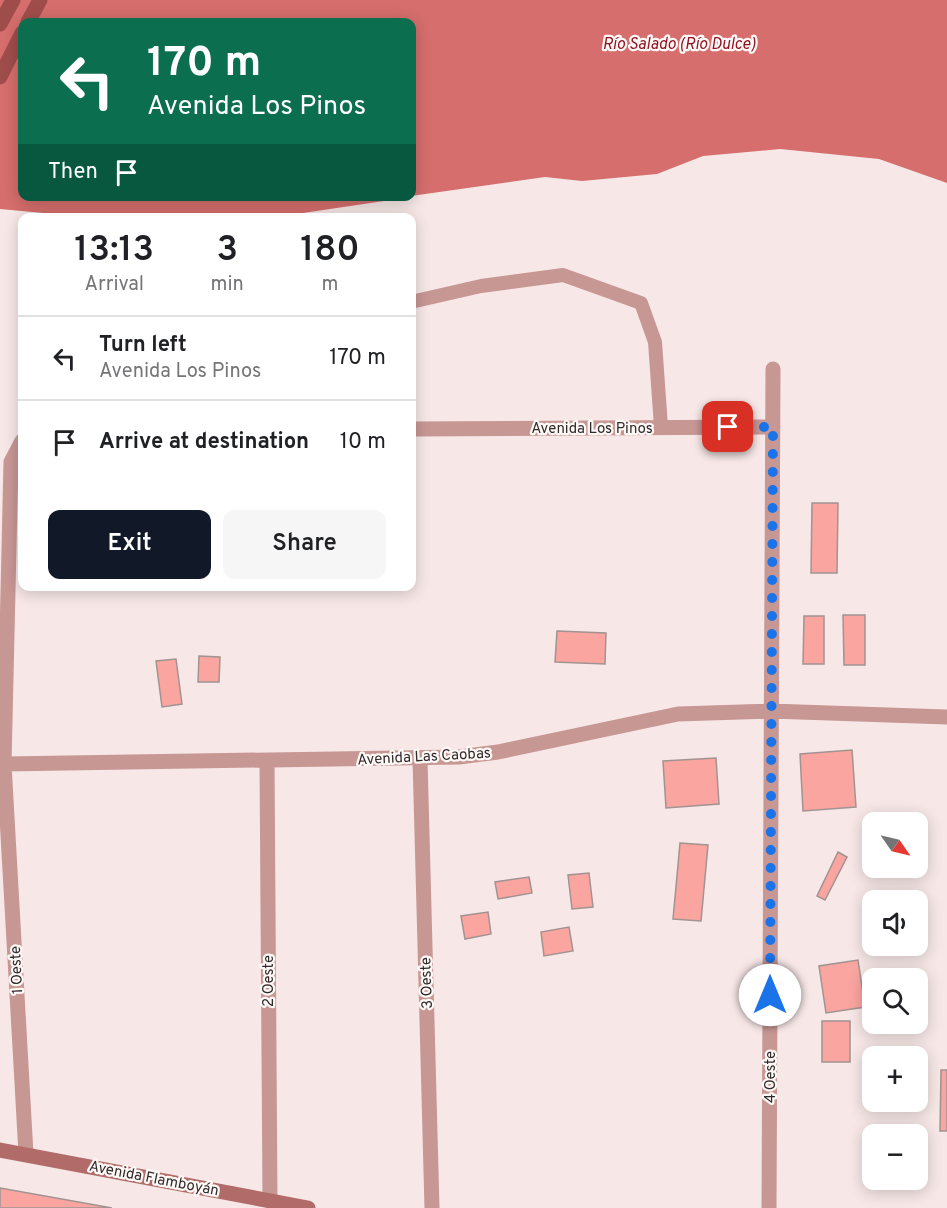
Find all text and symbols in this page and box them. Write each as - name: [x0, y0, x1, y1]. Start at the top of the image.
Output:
- water label: Río Salado (Río Dulce): [602, 35, 756, 55]
- text: 170 m: [147, 38, 261, 91]
- icon: left: [48, 42, 126, 120]
- text: Avenida Los Pinos: [147, 90, 366, 124]
- icon: arrive: [110, 156, 143, 189]
- text: Then: [48, 159, 98, 186]
- text: 13:13: [74, 228, 154, 274]
- text: 3: [216, 228, 238, 274]
- text: 180: [300, 228, 360, 274]
- text: Arrival: [84, 272, 144, 298]
- text: min: [211, 272, 244, 298]
- text: m: [321, 272, 338, 298]
- text: Turn left: [99, 332, 187, 359]
- icon: left: [48, 342, 81, 375]
- text: 170 m: [329, 345, 386, 372]
- text: Avenida Los Pinos: [99, 359, 261, 385]
- pin: [702, 401, 753, 452]
- icon: arrive: [711, 410, 744, 443]
- street label: Avenida Los Pinos: [531, 420, 653, 439]
- icon: arrive: [48, 426, 81, 459]
- text: Arrive at destination: [99, 429, 309, 456]
- text: 10 m: [340, 429, 386, 456]
- button: Exit: [48, 510, 211, 579]
- button: Share: [223, 510, 386, 579]
- street label: Avenida Las Caobas: [357, 745, 491, 770]
- north arrow: [862, 812, 928, 878]
- map controls: [862, 812, 928, 1190]
- button: sound: [862, 890, 928, 956]
- street label: 1 Oeste: [7, 945, 28, 995]
- street label: 2 Oeste: [260, 955, 279, 1007]
- street label: 3 Oeste: [417, 957, 438, 1009]
- position arrow: [738, 963, 802, 1027]
- button: search: [862, 968, 928, 1034]
- button: +: [862, 1046, 928, 1112]
- street label: 4 Oeste: [762, 1051, 781, 1103]
- button: −: [862, 1124, 928, 1190]
- street label: Avenida Flamboyán: [87, 1158, 220, 1201]

